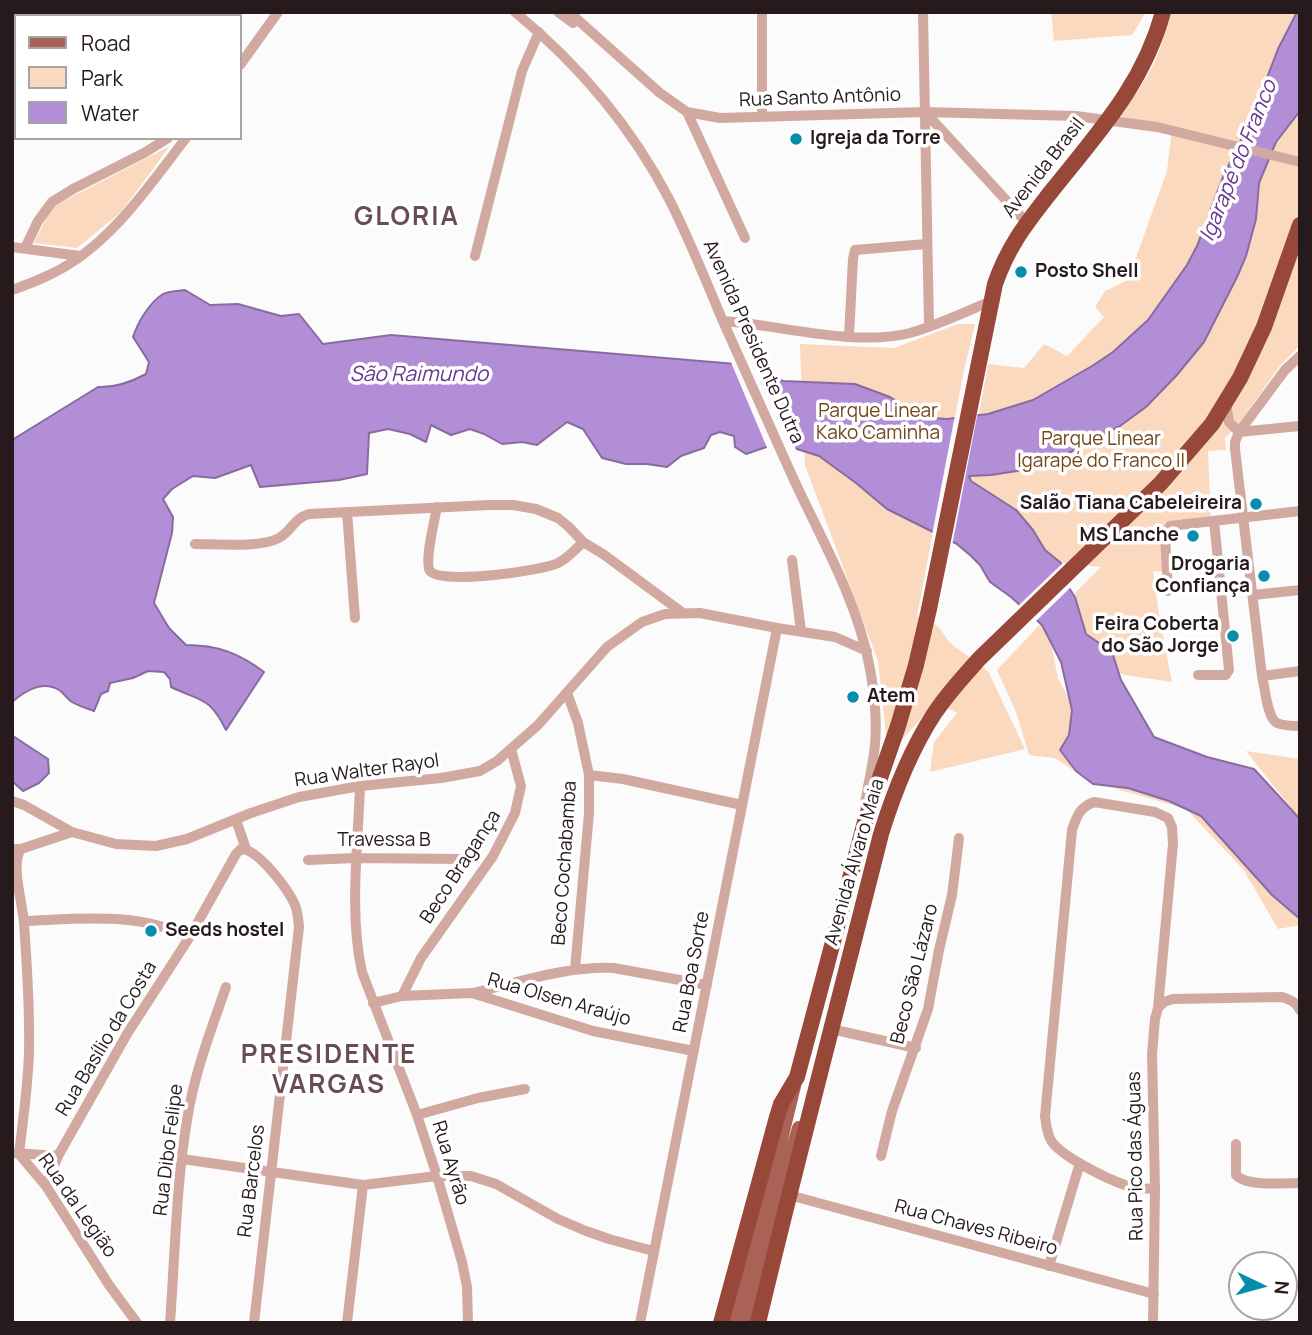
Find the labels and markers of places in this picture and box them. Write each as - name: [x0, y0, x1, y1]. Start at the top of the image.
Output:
- place label: Igreja da Torre: [810, 128, 941, 150]
- marker: Igreja da Torre: [788, 131, 804, 147]
- place label: Posto Shell: [1035, 261, 1138, 283]
- marker: Posto Shell: [1013, 264, 1029, 280]
- place label: Salão Tiana Cabeleireira: [1020, 493, 1242, 515]
- marker: Salão Tiana Cabeleireira: [1248, 496, 1264, 512]
- place label: MS Lanche: [1079, 525, 1179, 547]
- marker: MS Lanche: [1185, 528, 1201, 544]
- place label: Drogaria Confiança: [1155, 554, 1250, 598]
- marker: Drogaria Confiança: [1256, 568, 1272, 584]
- place label: Feira Coberta do São Jorge: [1095, 614, 1219, 658]
- marker: Feira Coberta do São Jorge: [1225, 628, 1241, 644]
- place label: Atem: [867, 686, 915, 708]
- marker: Atem: [845, 689, 861, 705]
- place label: Seeds hostel: [165, 920, 284, 942]
- marker: Seeds hostel: [143, 923, 159, 939]

